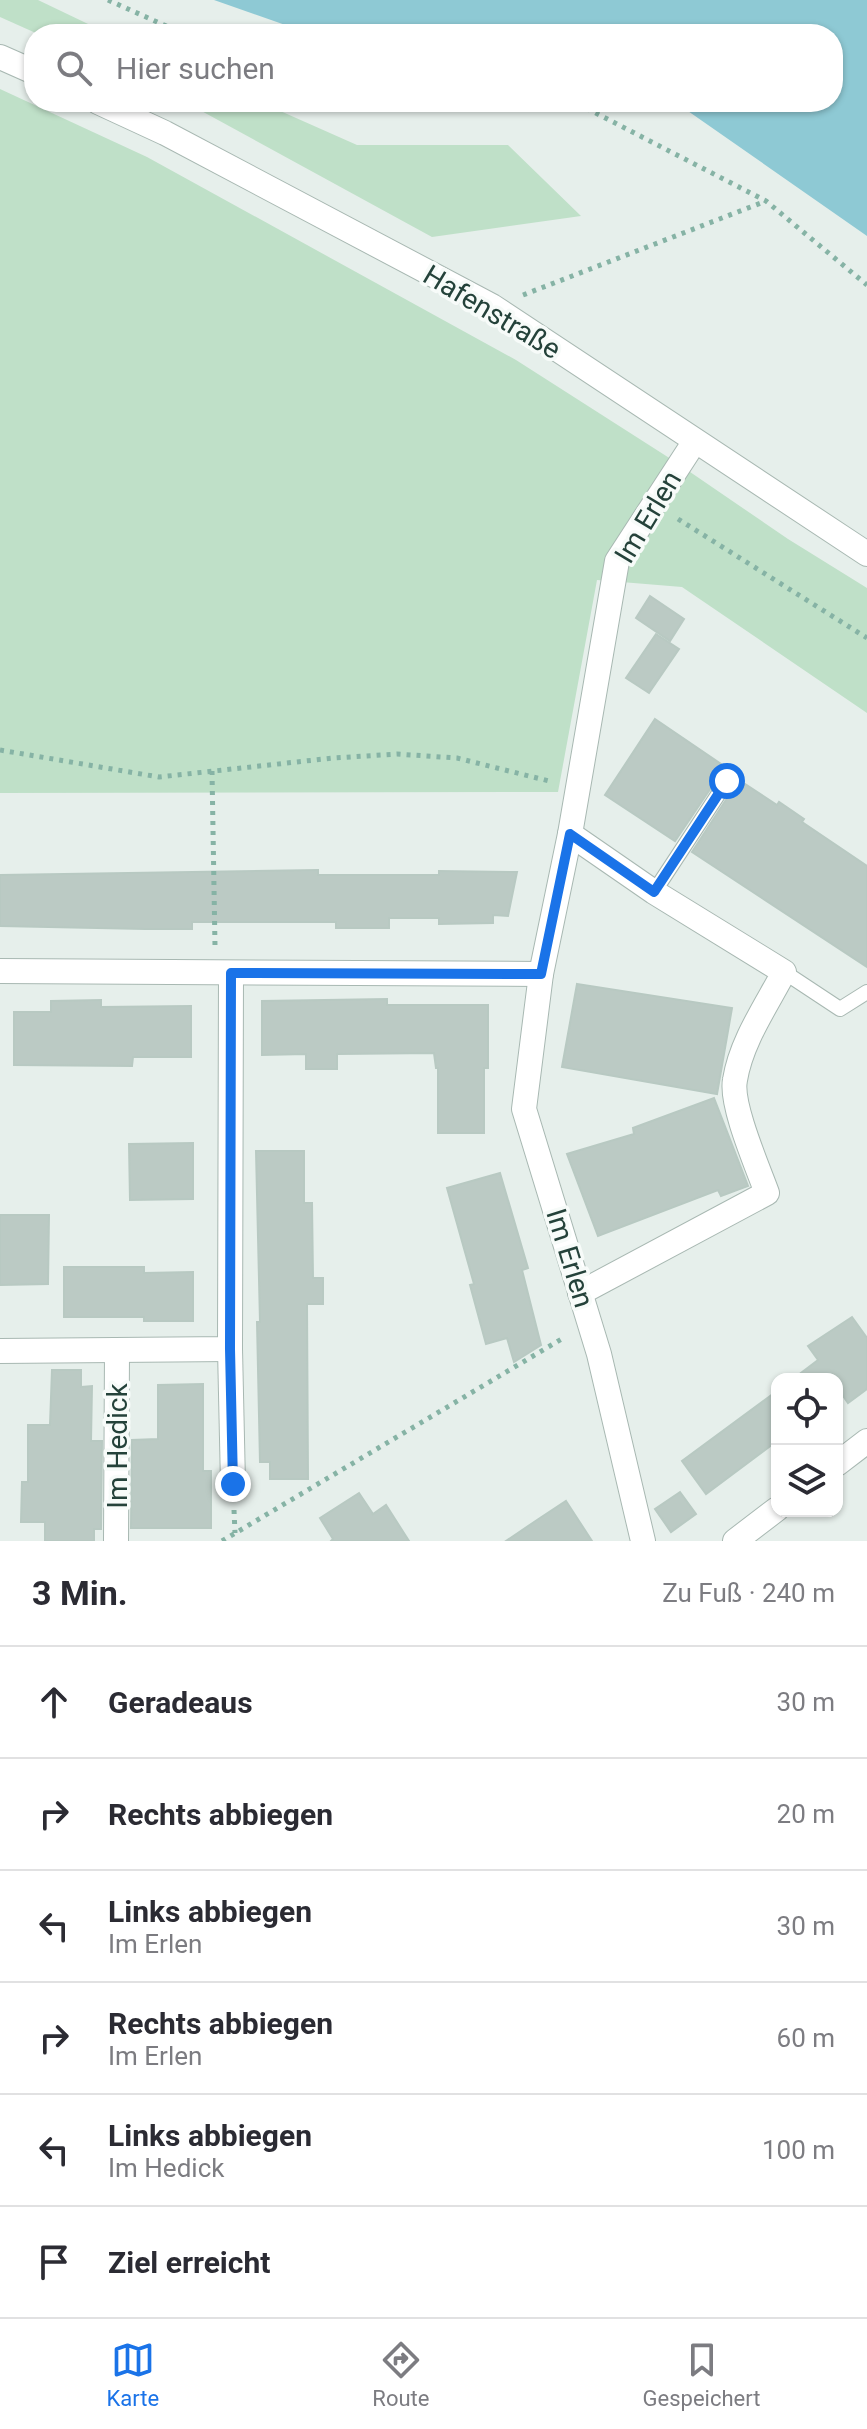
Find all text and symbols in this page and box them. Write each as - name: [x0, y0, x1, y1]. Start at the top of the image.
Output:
- search box: [24, 24, 843, 112]
- icon: search: [52, 46, 96, 90]
- text: Hier suchen: [116, 51, 275, 86]
- street label: Hafenstraße: [417, 258, 567, 366]
- street label: Im Erlen: [608, 465, 688, 569]
- route start: [709, 763, 745, 799]
- street label: Im Erlen: [539, 1205, 601, 1311]
- map controls: [771, 1373, 843, 1517]
- button: locate: [771, 1373, 843, 1445]
- street label: Im Hedick: [101, 1383, 134, 1509]
- button: layers: [771, 1445, 843, 1517]
- route end: [215, 1466, 251, 1502]
- text: 3 Min.: [32, 1573, 128, 1613]
- text: Zu Fuß · 240 m: [662, 1578, 835, 1608]
- icon: ahead: [32, 1680, 76, 1724]
- text: Geradeaus: [108, 1685, 253, 1720]
- text: 30 m: [777, 1687, 835, 1717]
- icon: right: [32, 1792, 76, 1836]
- text: Rechts abbiegen: [108, 1797, 333, 1832]
- text: 20 m: [777, 1799, 835, 1829]
- text: Links abbiegen: [108, 1894, 312, 1929]
- icon: left: [32, 1904, 76, 1948]
- text: 30 m: [777, 1911, 835, 1941]
- text: Im Erlen: [108, 1929, 202, 1959]
- text: Rechts abbiegen: [108, 2006, 333, 2041]
- icon: right: [32, 2016, 76, 2060]
- text: 60 m: [777, 2023, 835, 2053]
- text: Im Erlen: [108, 2041, 202, 2071]
- text: Links abbiegen: [108, 2118, 312, 2153]
- icon: left: [32, 2128, 76, 2172]
- text: 100 m: [762, 2135, 835, 2165]
- text: Im Hedick: [108, 2153, 224, 2183]
- icon: arrive: [32, 2240, 76, 2284]
- text: Ziel erreicht: [108, 2245, 270, 2280]
- tab: Karte: [107, 2338, 159, 2411]
- tab: Route: [372, 2338, 429, 2411]
- tab: Gespeichert: [643, 2338, 760, 2411]

